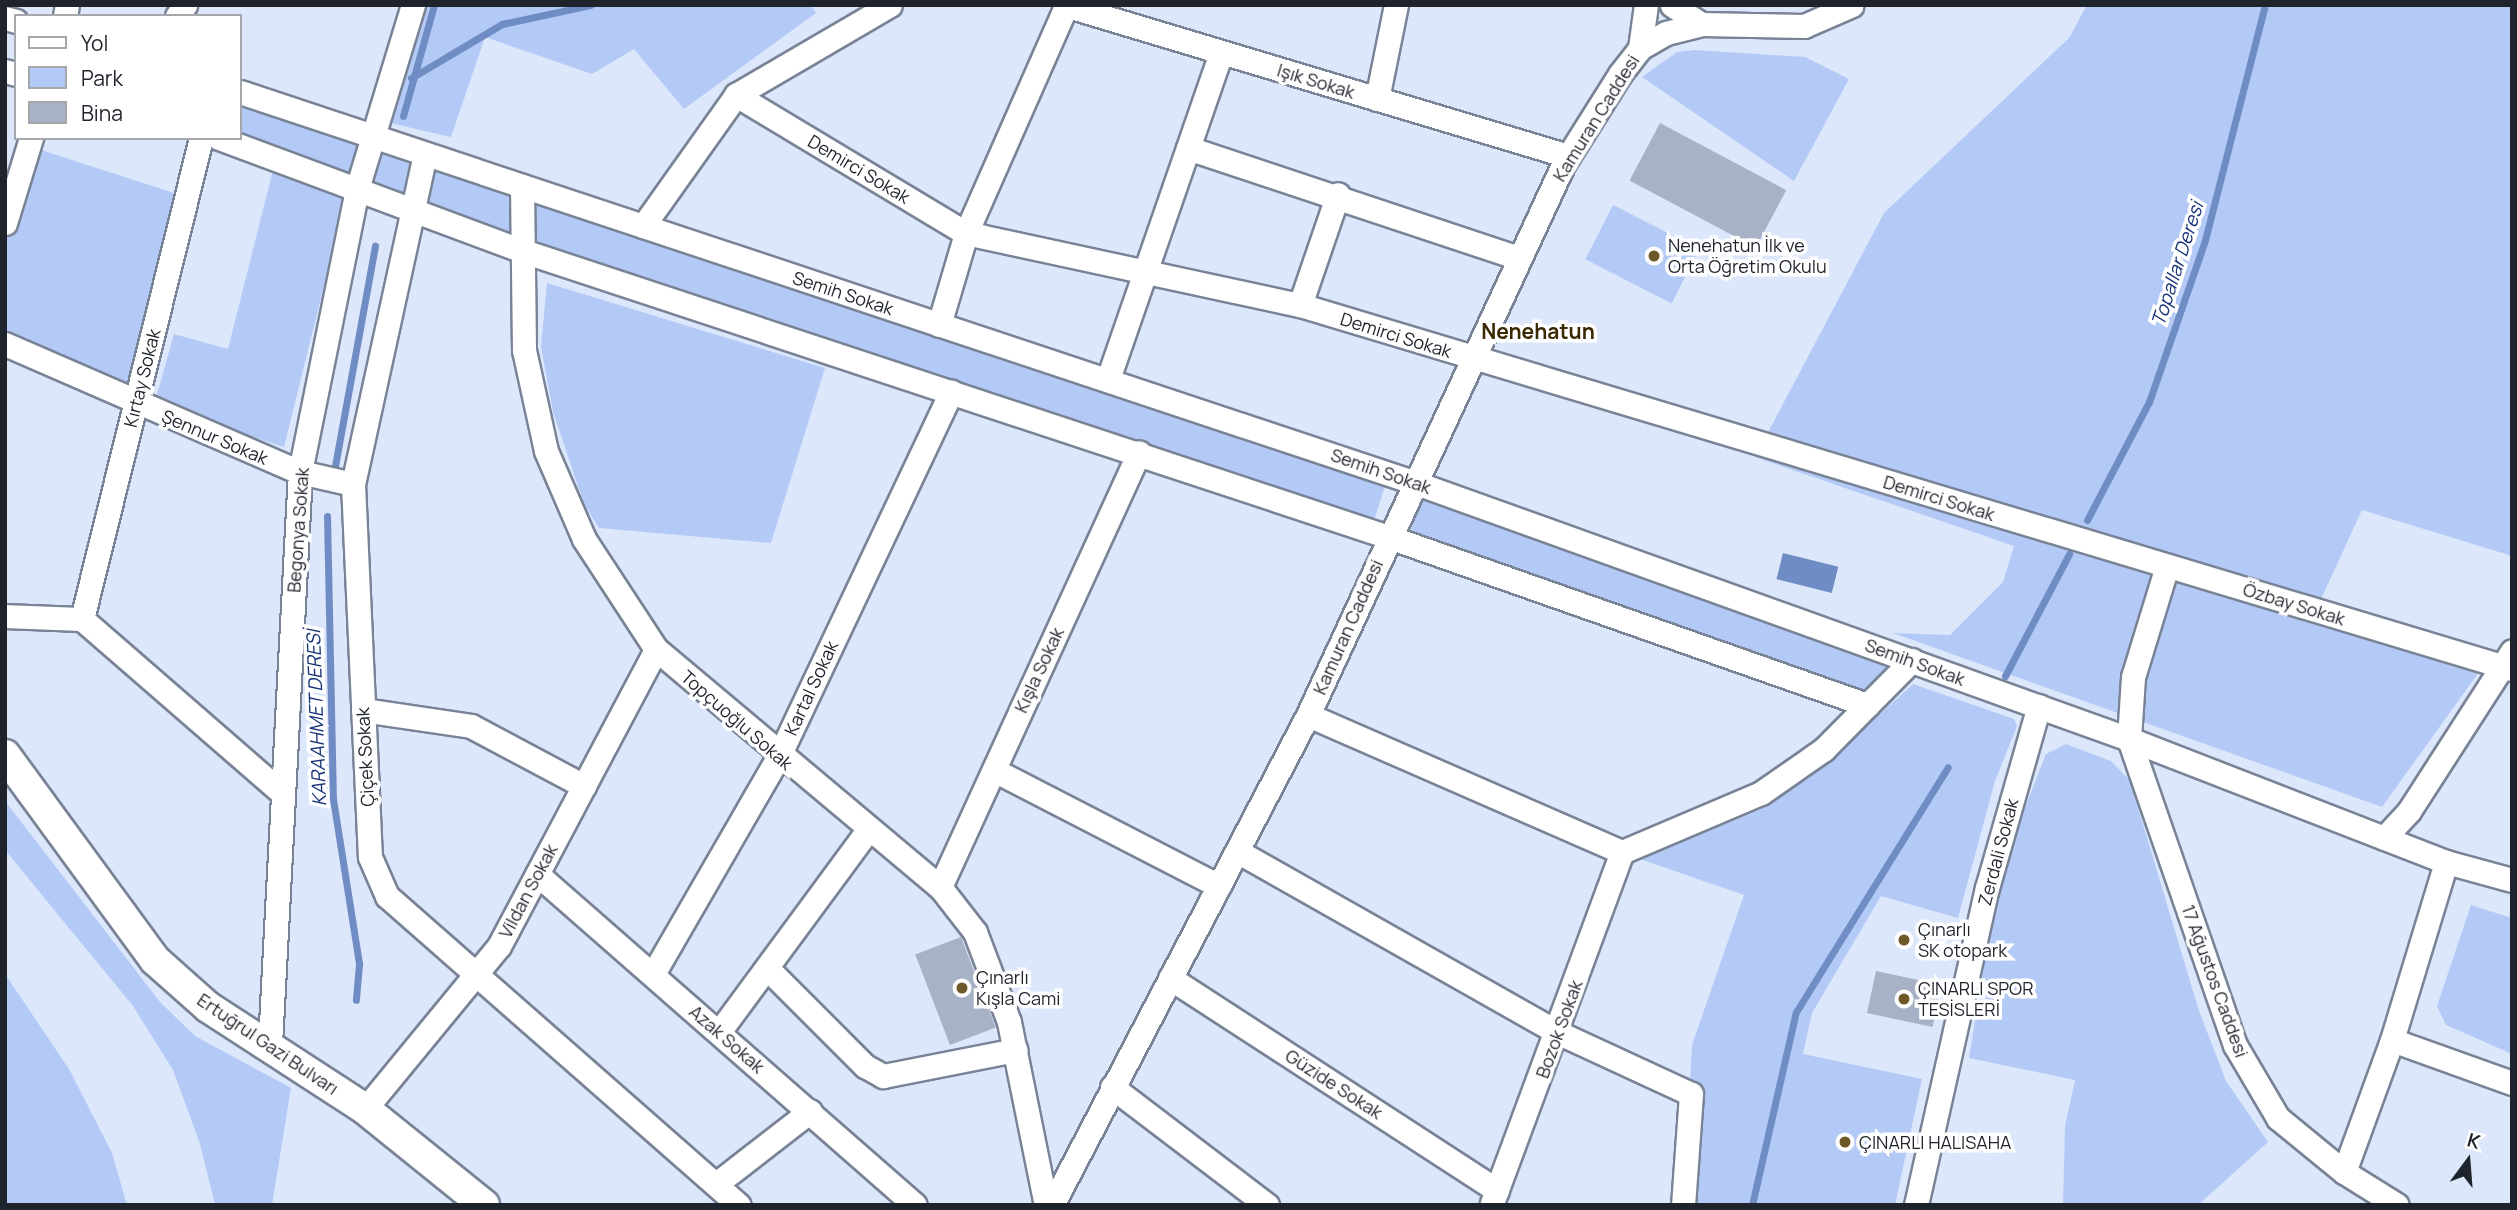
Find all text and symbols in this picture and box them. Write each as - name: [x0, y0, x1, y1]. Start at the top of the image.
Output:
- legend: [14, 14, 242, 140]
- text: Yol: [81, 29, 108, 57]
- street label: Kamuran Caddesi: [1548, 51, 1644, 185]
- street label: Işık Sokak: [1275, 59, 1357, 103]
- text: Park: [81, 64, 123, 92]
- text: Bina: [81, 99, 123, 127]
- street label: Demirci Sokak: [804, 130, 914, 208]
- water label: Topallar Deresi: [2147, 199, 2209, 329]
- place label: Nenehatun İlk ve Orta Öğretim Okulu: [1668, 235, 1827, 278]
- marker: Nenehatun İlk ve Orta Öğretim Okulu: [1646, 248, 1662, 264]
- street label: Semih Sokak: [790, 267, 896, 319]
- street label: Demirci Sokak: [1338, 308, 1454, 362]
- district label: Nenehatun: [1481, 318, 1595, 344]
- street label: Kırtay Sokak: [119, 327, 165, 429]
- street label: Şennur Sokak: [159, 405, 271, 469]
- street label: Semih Sokak: [1328, 444, 1434, 498]
- street label: Begonya Sokak: [283, 467, 313, 593]
- street label: Demirci Sokak: [1881, 471, 1997, 525]
- street label: Kamuran Caddesi: [1309, 556, 1387, 698]
- street label: Özbay Sokak: [2240, 578, 2348, 630]
- street label: Kışla Sokak: [1010, 624, 1068, 716]
- water label: KARAAHMET DERESİ: [303, 629, 331, 807]
- street label: Semih Sokak: [1862, 634, 1968, 690]
- street label: Kartal Sokak: [780, 637, 842, 739]
- street label: Topçuoğlu Sokak: [677, 666, 797, 774]
- street label: Çiçek Sokak: [352, 707, 378, 807]
- street label: Zerdali Sokak: [1973, 796, 2023, 908]
- street label: Vildan Sokak: [494, 840, 562, 942]
- street label: 17 Ağustos Caddesi: [2177, 902, 2253, 1060]
- place label: Çınarlı SK otopark: [1918, 919, 2008, 962]
- marker: Çınarlı SK otopark: [1896, 932, 1912, 948]
- place label: Çınarlı Kışla Cami: [976, 967, 1060, 1010]
- street label: Bozok Sokak: [1531, 977, 1587, 1081]
- place label: ÇINARLI SPOR TESİSLERİ: [1918, 978, 2033, 1020]
- marker: Çınarlı Kışla Cami: [954, 980, 970, 996]
- street label: Ertuğrul Gazi Bulvarı: [193, 989, 343, 1099]
- marker: ÇINARLI SPOR TESİSLERİ: [1896, 991, 1912, 1007]
- street label: Azak Sokak: [685, 1000, 769, 1078]
- street label: Güzide Sokak: [1281, 1045, 1387, 1123]
- north arrow: [2433, 1126, 2503, 1196]
- text: K: [2464, 1127, 2483, 1155]
- place label: ÇINARLI HALISAHA: [1859, 1131, 2011, 1153]
- marker: ÇINARLI HALISAHA: [1837, 1134, 1853, 1150]

